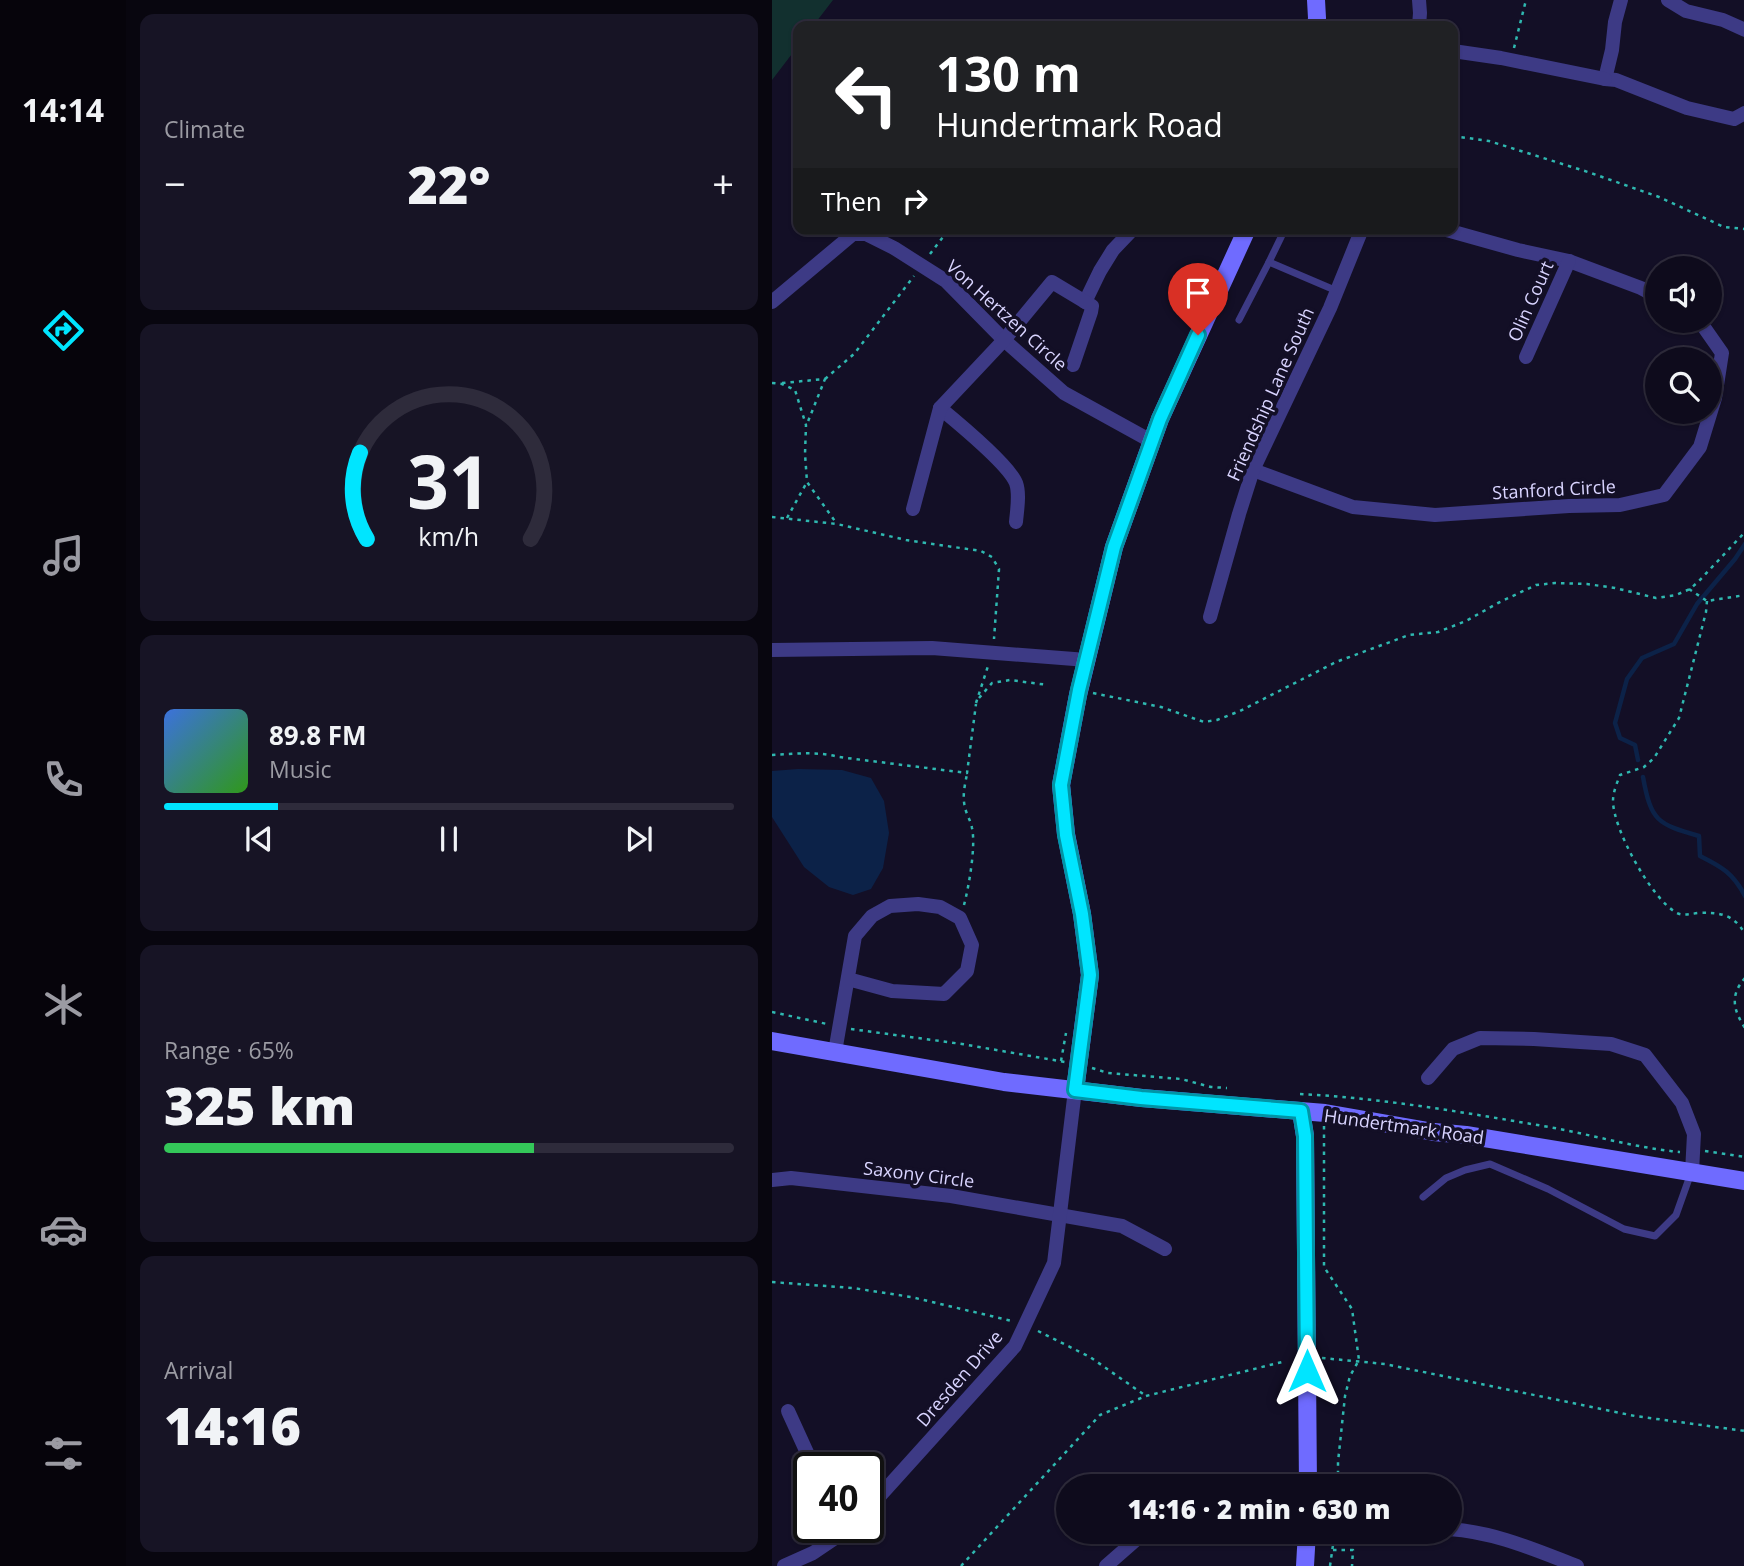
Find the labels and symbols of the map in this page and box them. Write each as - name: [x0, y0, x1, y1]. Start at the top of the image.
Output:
- street label: Von Hertzen Circle: [941, 254, 1073, 376]
- street label: Olin Court: [1502, 257, 1558, 345]
- pin: [1168, 263, 1228, 335]
- street label: Friendship Lane South: [1221, 303, 1319, 485]
- street label: Stanford Circle: [1492, 474, 1616, 504]
- street label: Hundertmark Road: [1322, 1103, 1486, 1149]
- street label: Saxony Circle: [862, 1155, 976, 1193]
- street label: Dresden Drive: [911, 1325, 1007, 1431]
- position arrow: [1270, 1334, 1344, 1408]
- speed limit sign: 40: [793, 1452, 884, 1543]

